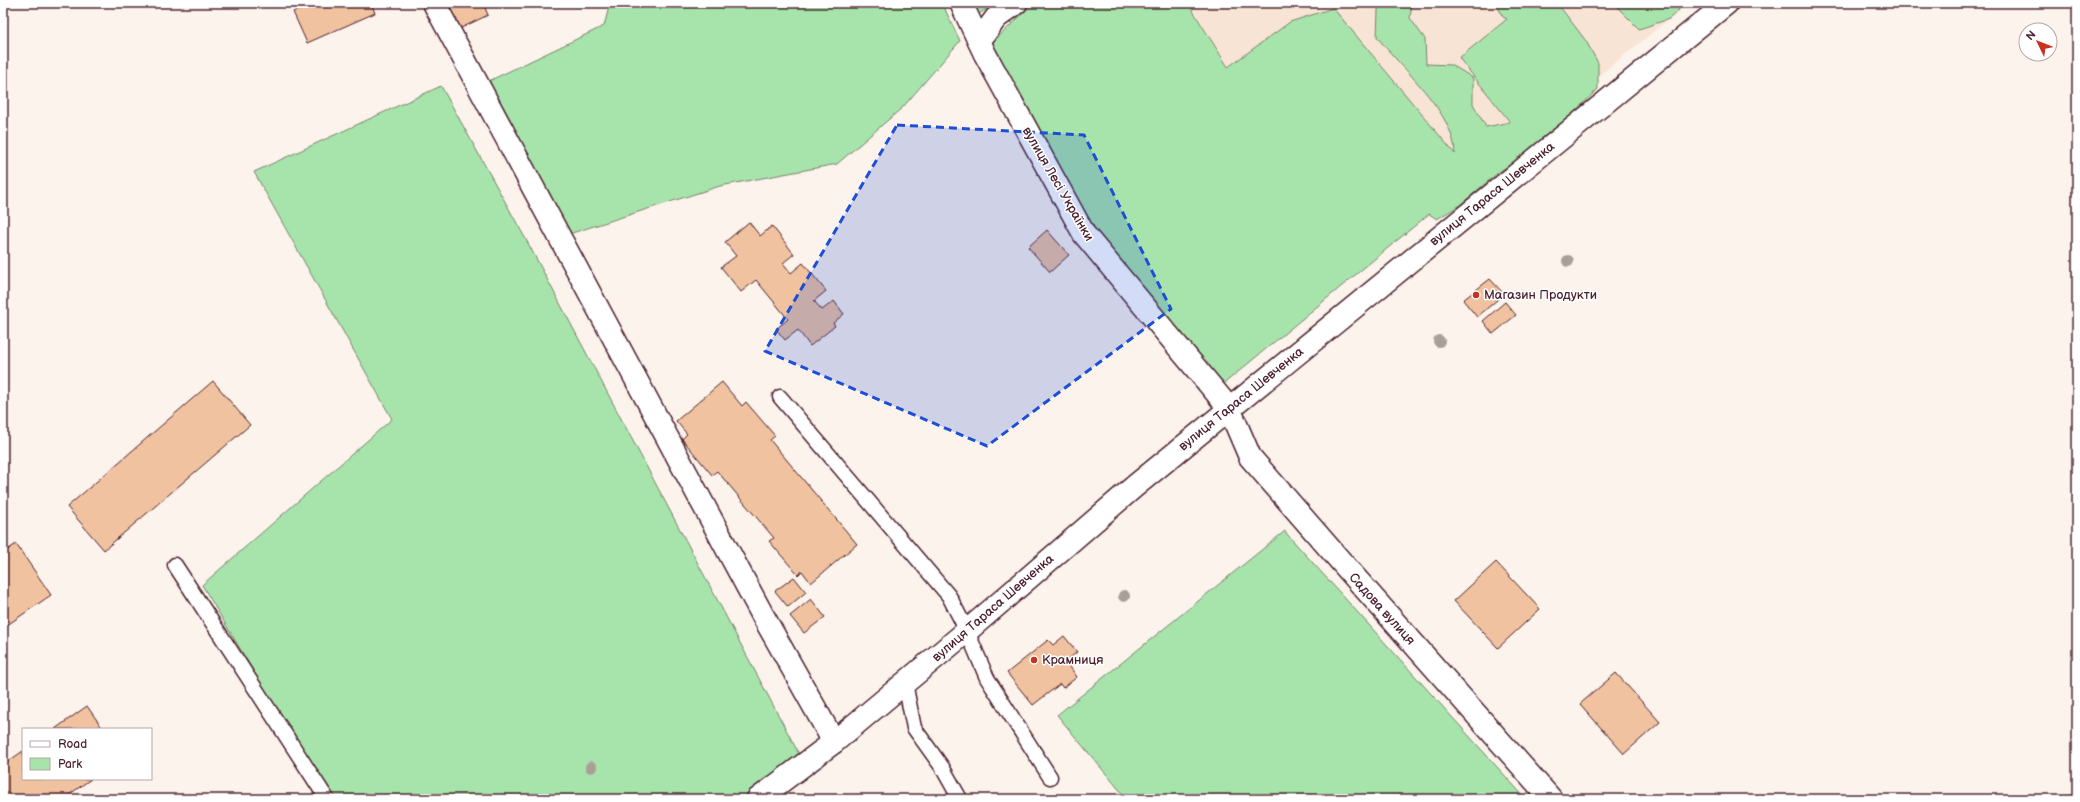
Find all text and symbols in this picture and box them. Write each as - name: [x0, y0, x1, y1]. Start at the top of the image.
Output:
- north arrow: [2018, 22, 2058, 62]
- text: N: [2023, 28, 2039, 43]
- street label: вулиця Лесі Українки: [1019, 124, 1097, 244]
- street label: вулиця Тараса Шевченка: [1426, 139, 1558, 249]
- place label: Магазин Продукти: [1484, 287, 1597, 303]
- marker: Магазин Продукти: [1471, 290, 1481, 300]
- street label: вулиця Тараса Шевченка: [1175, 344, 1307, 454]
- street label: вулиця Тараса Шевченка: [929, 551, 1057, 665]
- street label: Садова вулиця: [1345, 570, 1419, 648]
- place label: Крамниця: [1042, 652, 1103, 668]
- marker: Крамниця: [1029, 655, 1039, 665]
- legend: [22, 728, 152, 780]
- text: Road: [58, 737, 87, 752]
- text: Park: [58, 757, 82, 772]

